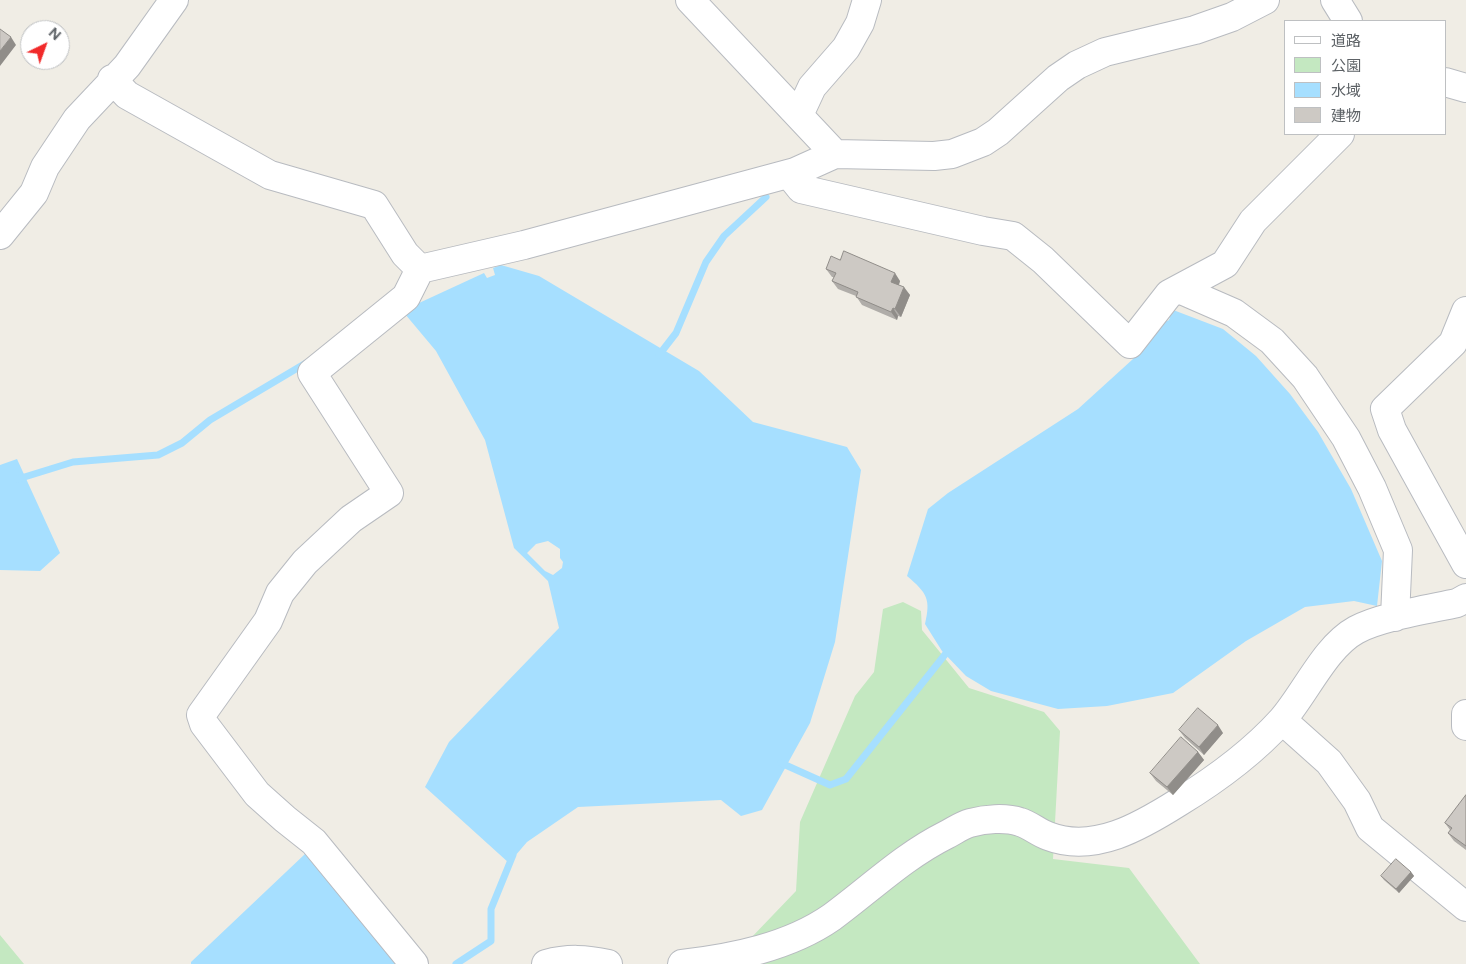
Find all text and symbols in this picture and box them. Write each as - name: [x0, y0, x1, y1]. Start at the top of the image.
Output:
- north arrow: [20, 20, 70, 70]
- legend: [1284, 20, 1446, 135]
- text: N: [45, 24, 64, 44]
- text: 道路: [1331, 32, 1361, 50]
- text: 公園: [1331, 57, 1361, 75]
- text: 水域: [1331, 82, 1361, 100]
- text: 建物: [1331, 107, 1361, 125]

